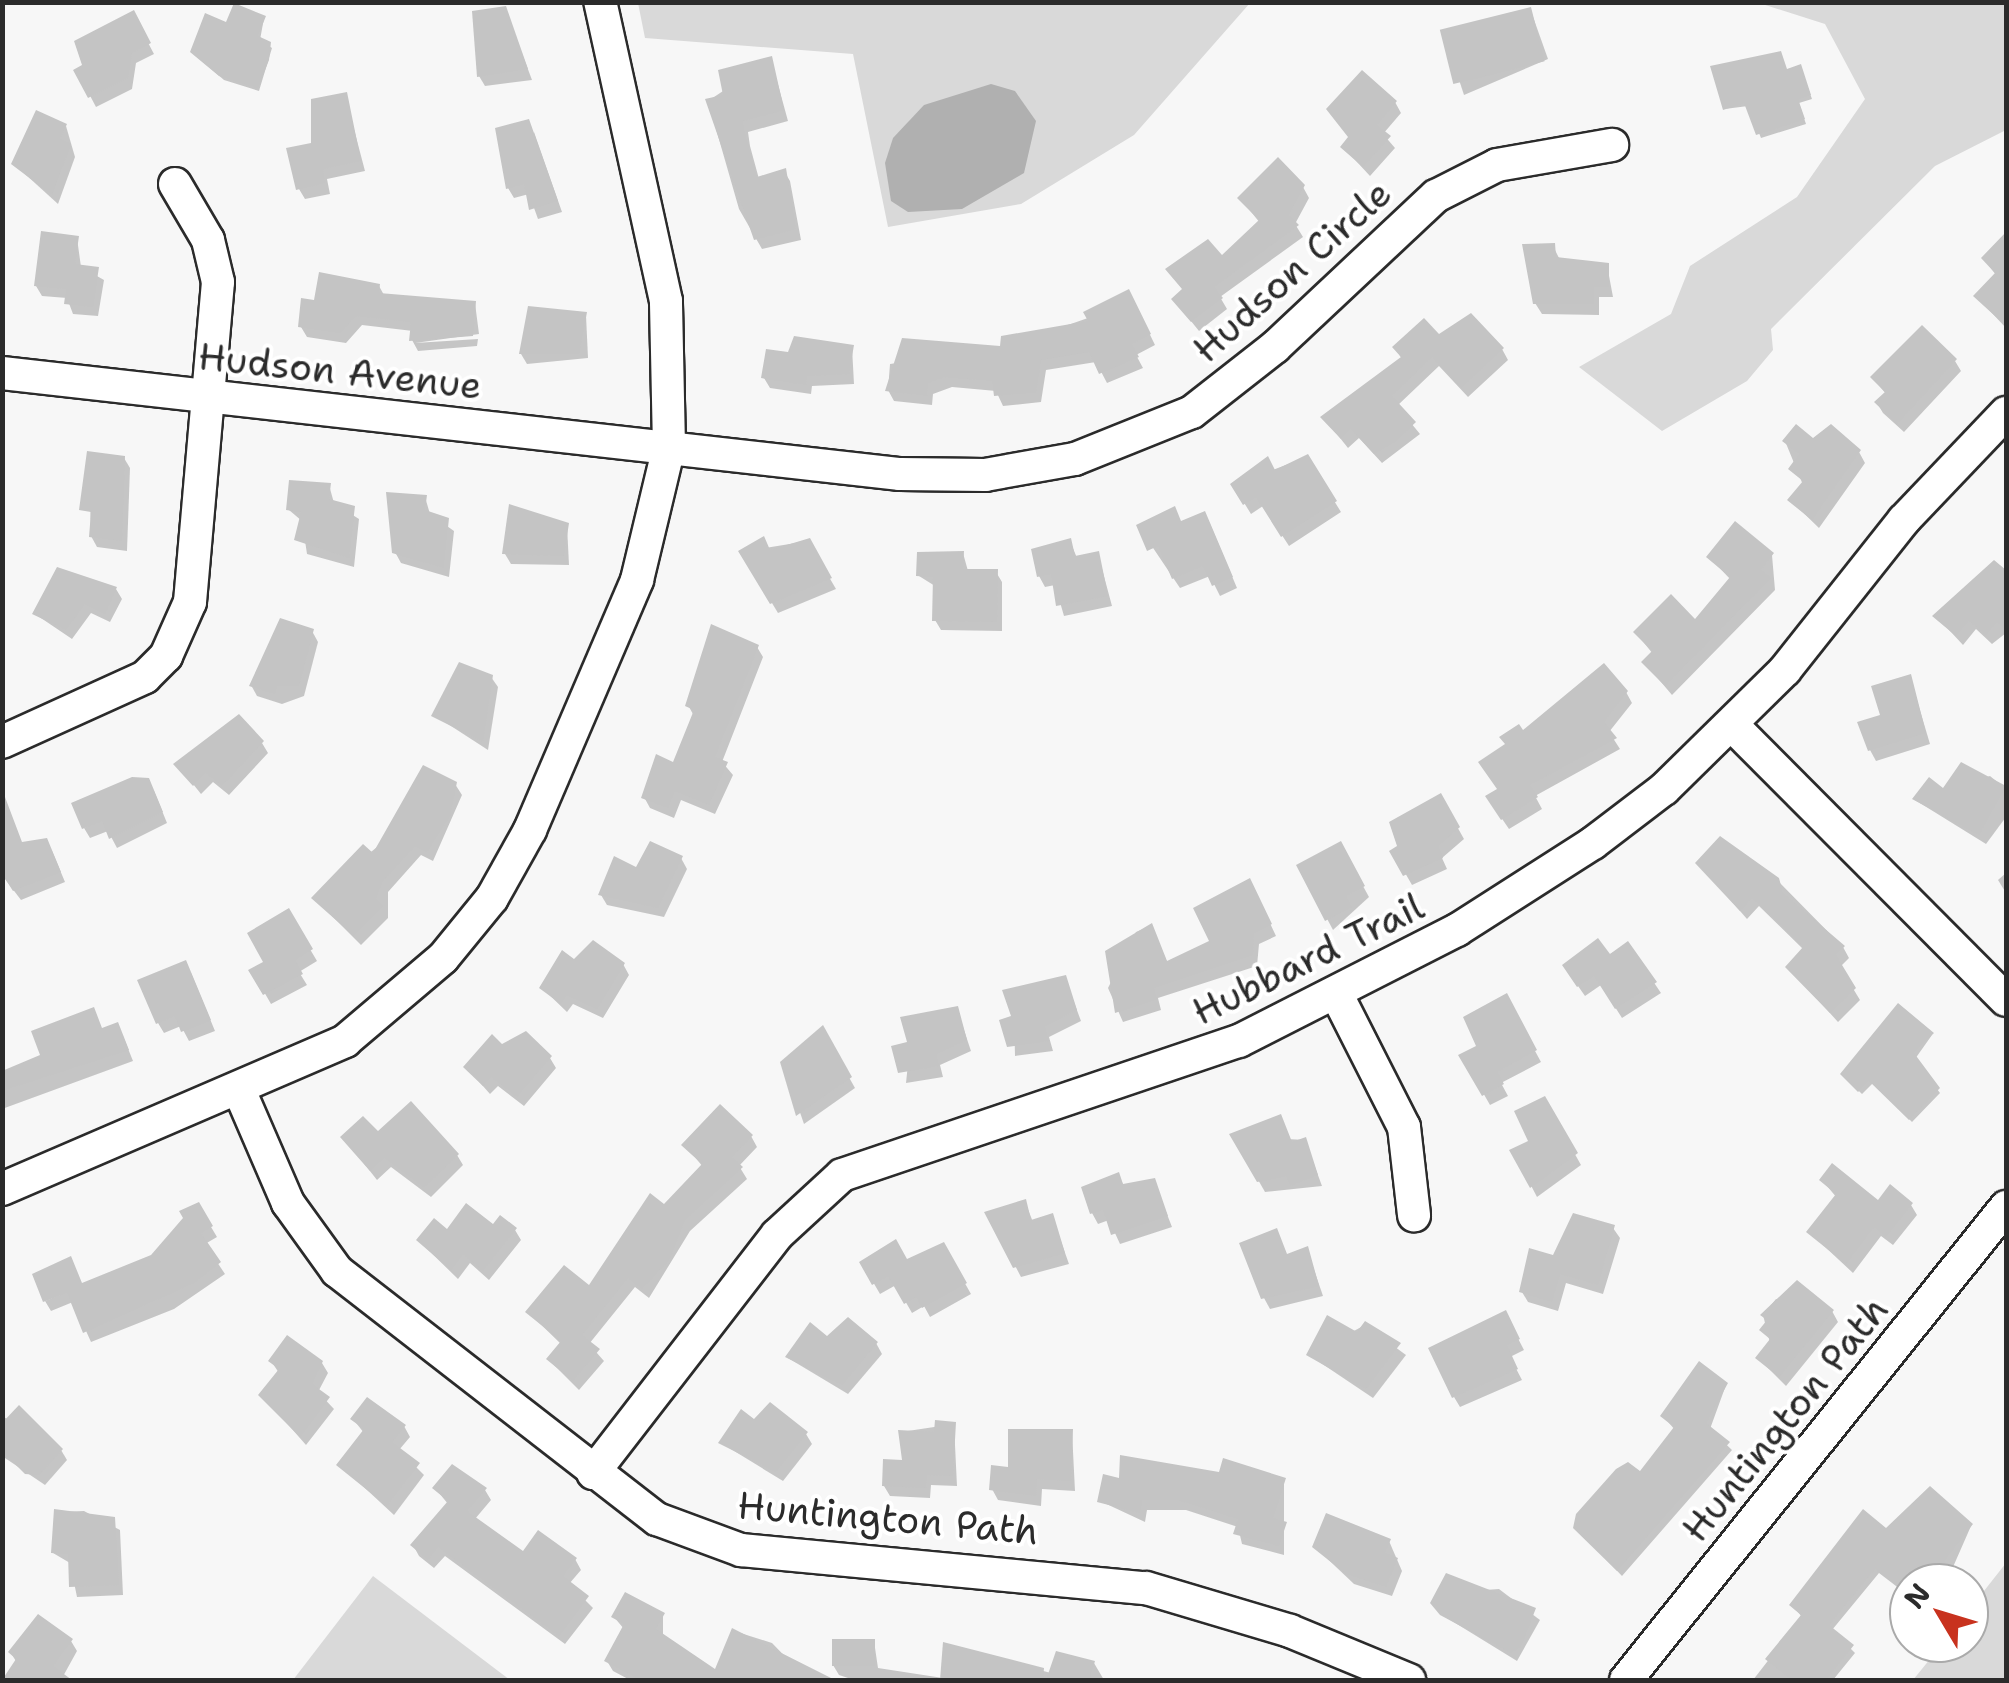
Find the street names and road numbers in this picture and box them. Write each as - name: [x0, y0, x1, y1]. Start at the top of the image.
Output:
- street label: Hudson Circle: [1184, 170, 1400, 372]
- street label: Hudson Avenue: [196, 333, 484, 409]
- street label: Hubbard Trail: [1185, 883, 1431, 1035]
- street label: Huntington Path: [1672, 1287, 1898, 1551]
- street label: Huntington Path: [736, 1482, 1040, 1554]

